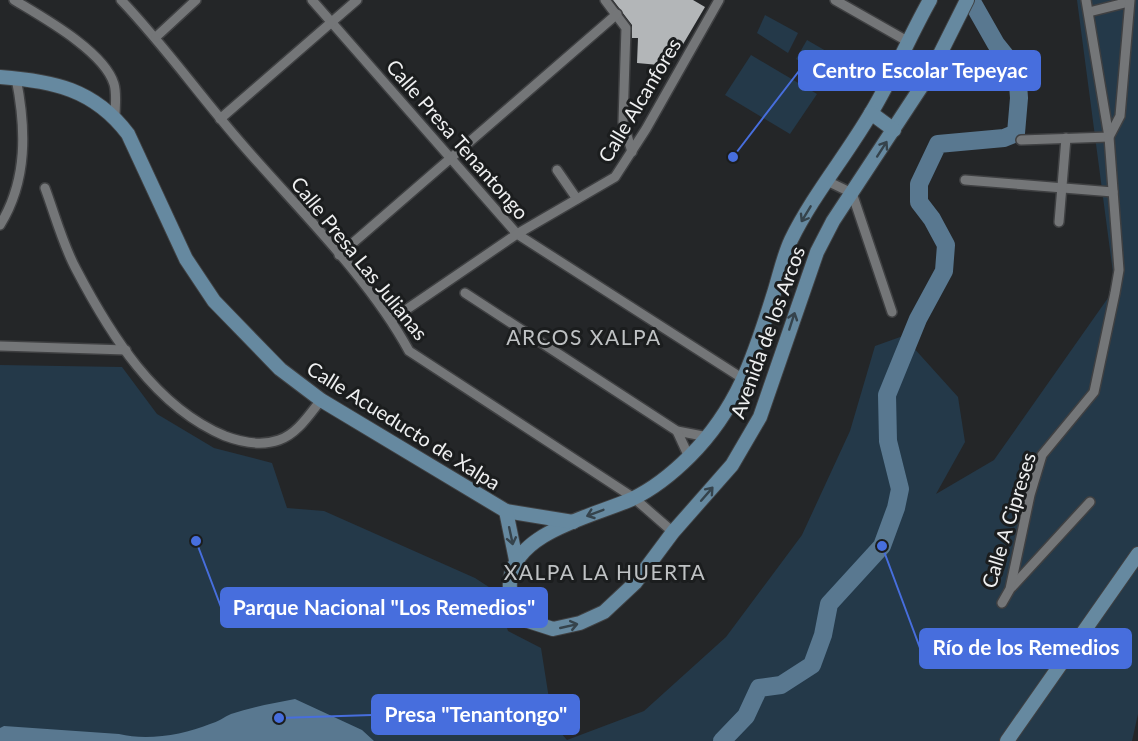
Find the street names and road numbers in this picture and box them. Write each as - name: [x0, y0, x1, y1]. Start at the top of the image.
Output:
- street label: Calle Alcanfores: [593, 34, 685, 166]
- street label: Calle Presa Tenantongo: [382, 54, 534, 224]
- street label: Calle Presa Las Julianas: [287, 171, 433, 345]
- street label: Avenida de los Arcos: [725, 243, 809, 421]
- street label: Calle Acueducto de Xalpa: [303, 356, 505, 494]
- street label: Calle A Cipreses: [976, 449, 1040, 591]

